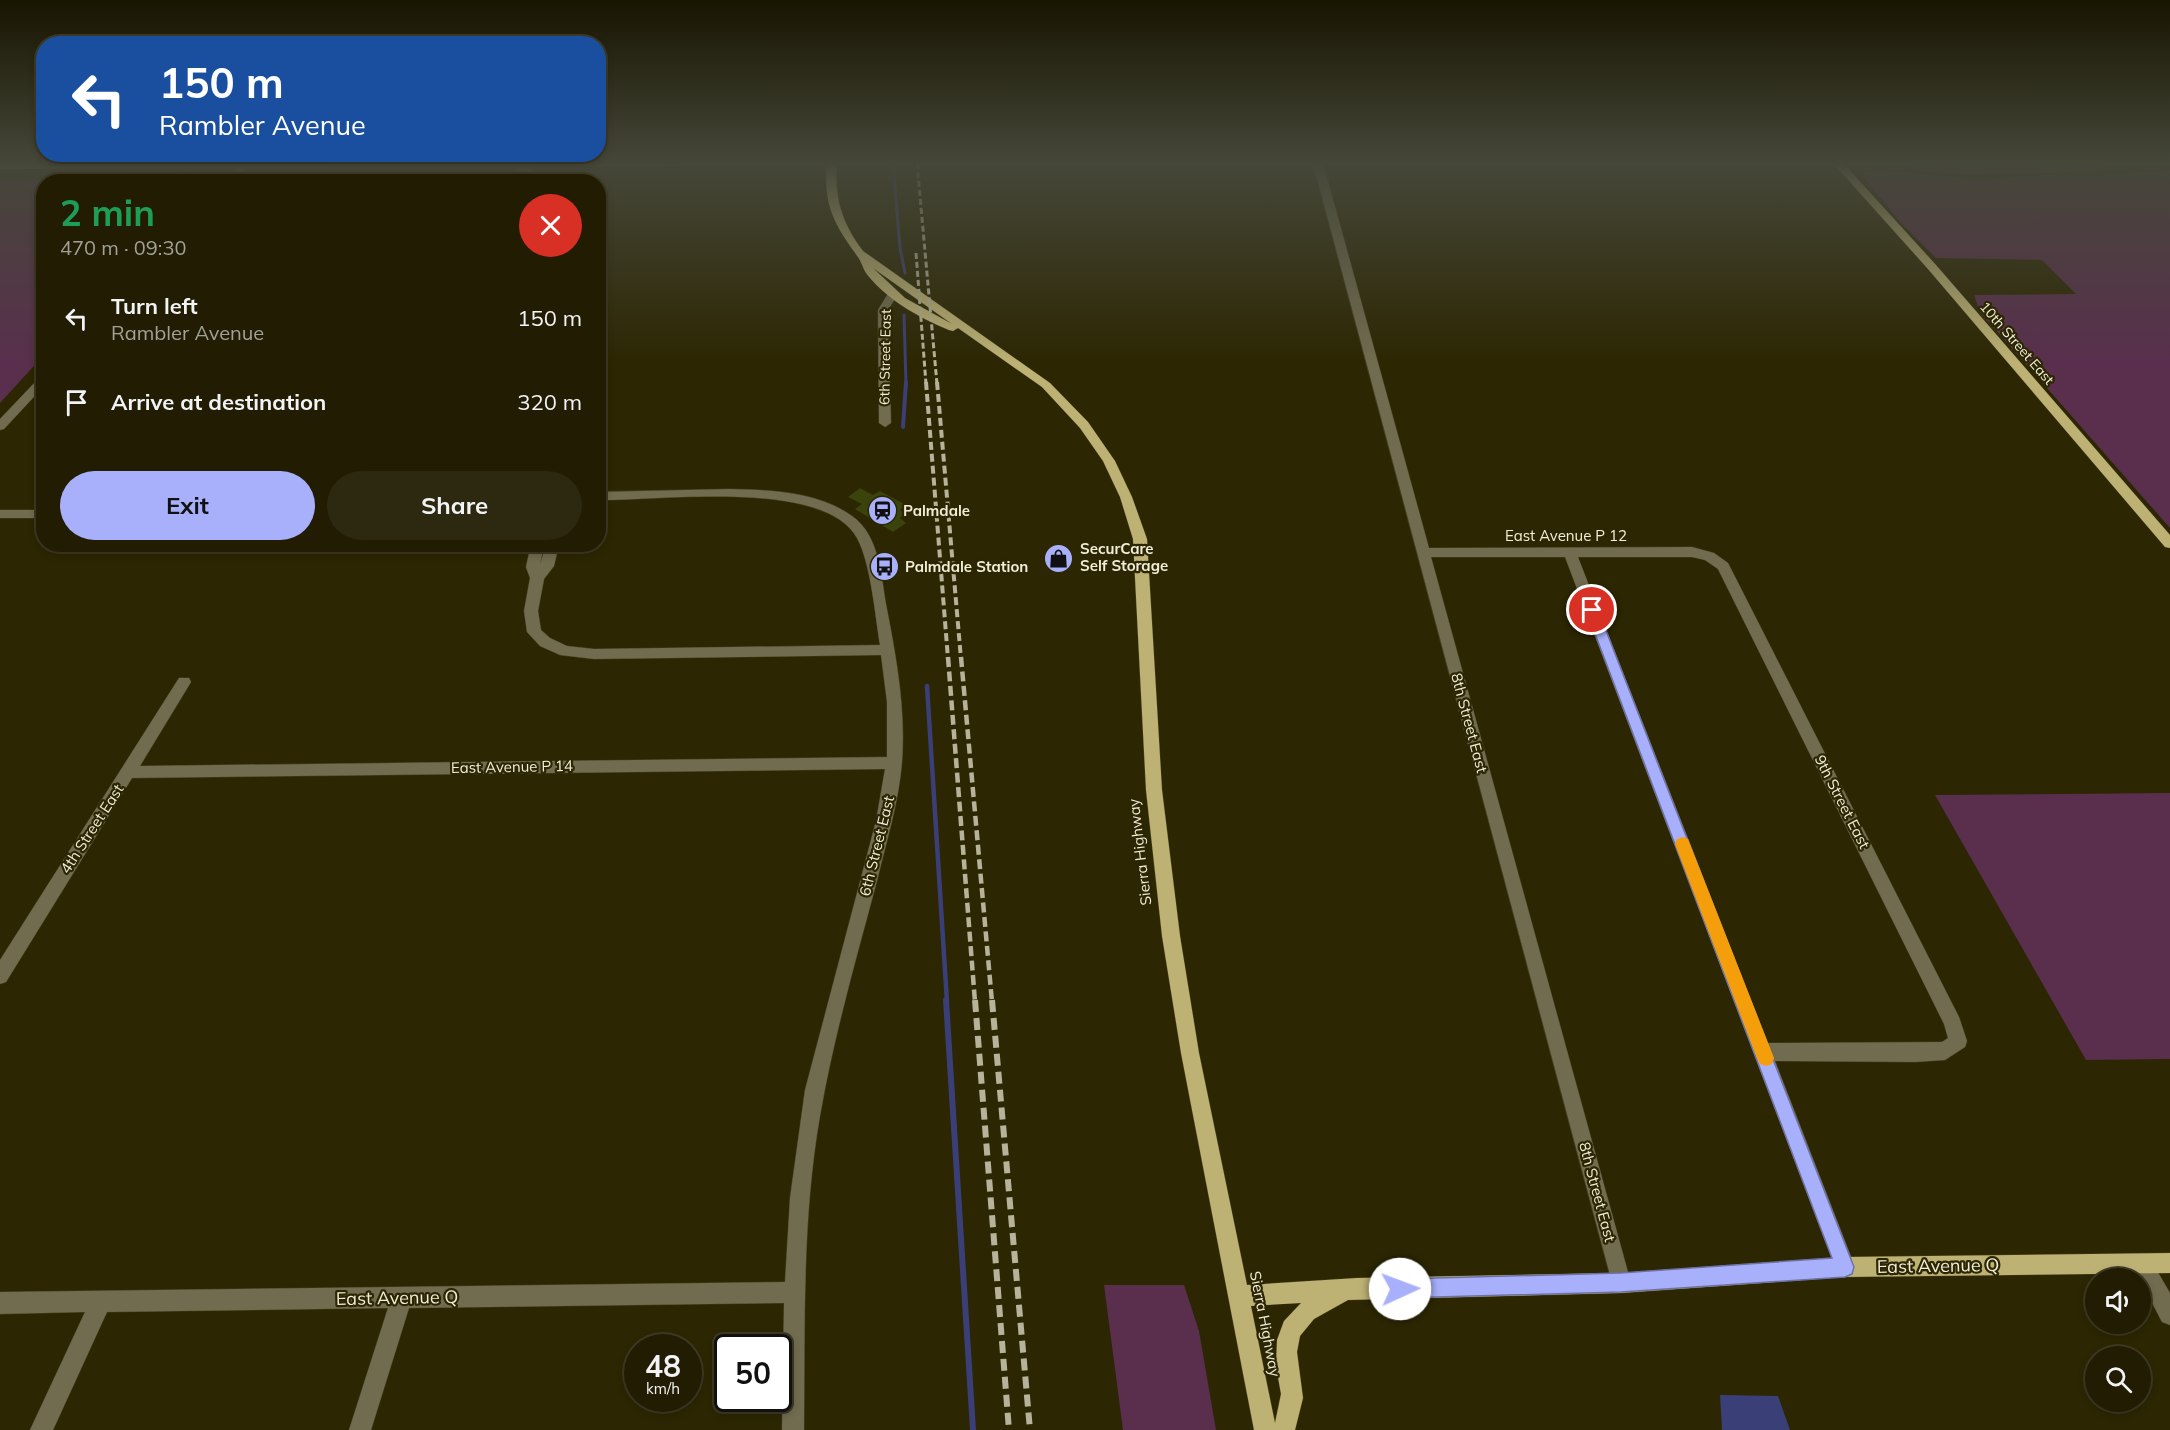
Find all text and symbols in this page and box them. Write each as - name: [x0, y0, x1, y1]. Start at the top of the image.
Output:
- text: 150 m: [159, 56, 284, 109]
- icon: left: [60, 60, 138, 138]
- text: Rambler Avenue: [159, 108, 366, 142]
- text: 2 min: [60, 190, 155, 235]
- button: close: [519, 194, 582, 257]
- text: 470 m · 09:30: [60, 235, 186, 260]
- text: Turn left: [111, 292, 198, 320]
- street label: 10th Street East: [1976, 298, 2058, 388]
- icon: left: [60, 302, 93, 335]
- text: 150 m: [517, 304, 582, 332]
- street label: 6th Street East: [875, 309, 895, 405]
- text: Rambler Avenue: [111, 320, 264, 345]
- icon: arrive: [60, 386, 93, 419]
- text: Arrive at destination: [111, 388, 326, 416]
- text: 320 m: [517, 388, 582, 416]
- button: Exit: [60, 471, 315, 540]
- button: Share: [327, 471, 582, 540]
- station icon: Palmdale: [866, 495, 898, 527]
- place label: Palmdale: [903, 501, 970, 520]
- street label: East Avenue P 12: [1505, 526, 1627, 545]
- place label: SecurCare Self Storage: [1080, 539, 1168, 575]
- shop icon: SecurCare Self Storage: [1043, 542, 1075, 574]
- bus stop icon: Palmdale Station: [868, 551, 900, 583]
- place label: Palmdale Station: [905, 557, 1028, 576]
- pin: [1566, 584, 1617, 635]
- icon: arrive: [1575, 593, 1608, 626]
- street label: 8th Street East: [1447, 671, 1492, 775]
- street label: 9th Street East: [1811, 752, 1874, 852]
- street label: East Avenue P 14: [451, 756, 573, 777]
- street label: 4th Street East: [56, 780, 128, 877]
- street label: 6th Street East: [855, 794, 898, 898]
- street label: Sierra Highway: [1124, 798, 1155, 907]
- street label: 8th Street East: [1575, 1140, 1620, 1244]
- street label: East Avenue Q: [1877, 1253, 1999, 1278]
- position arrow: [1368, 1257, 1432, 1321]
- map controls: [2085, 1268, 2151, 1412]
- button: sound: [2085, 1268, 2151, 1334]
- street label: Sierra Highway: [1246, 1269, 1285, 1378]
- street label: East Avenue Q: [336, 1285, 458, 1310]
- speed limit sign: 50: [714, 1334, 792, 1412]
- button: search: [2085, 1346, 2151, 1412]
- text: 48: [645, 1347, 681, 1385]
- text: km/h: [646, 1379, 680, 1398]

